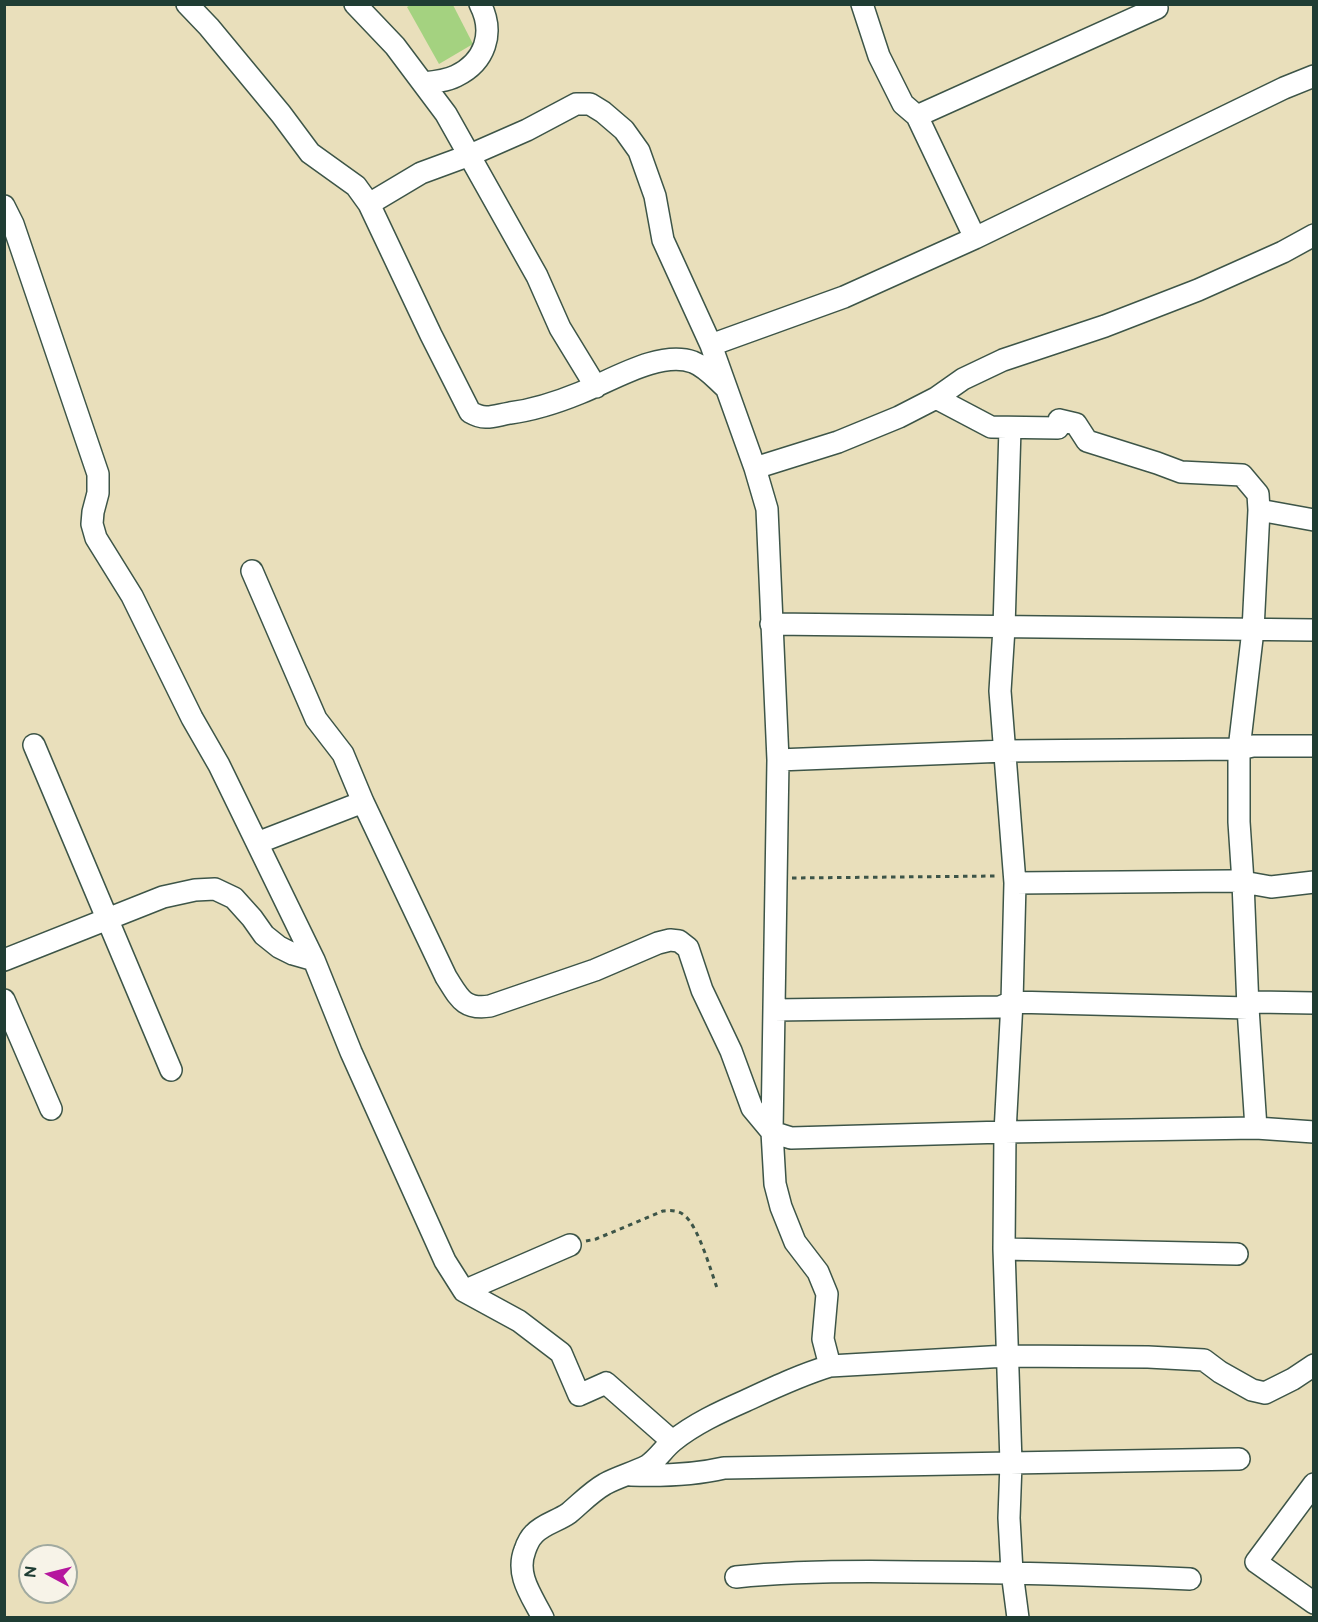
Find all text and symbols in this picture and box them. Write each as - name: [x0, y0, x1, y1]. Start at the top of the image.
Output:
- north arrow: [18, 1544, 78, 1604]
- text: N: [21, 1565, 42, 1579]

